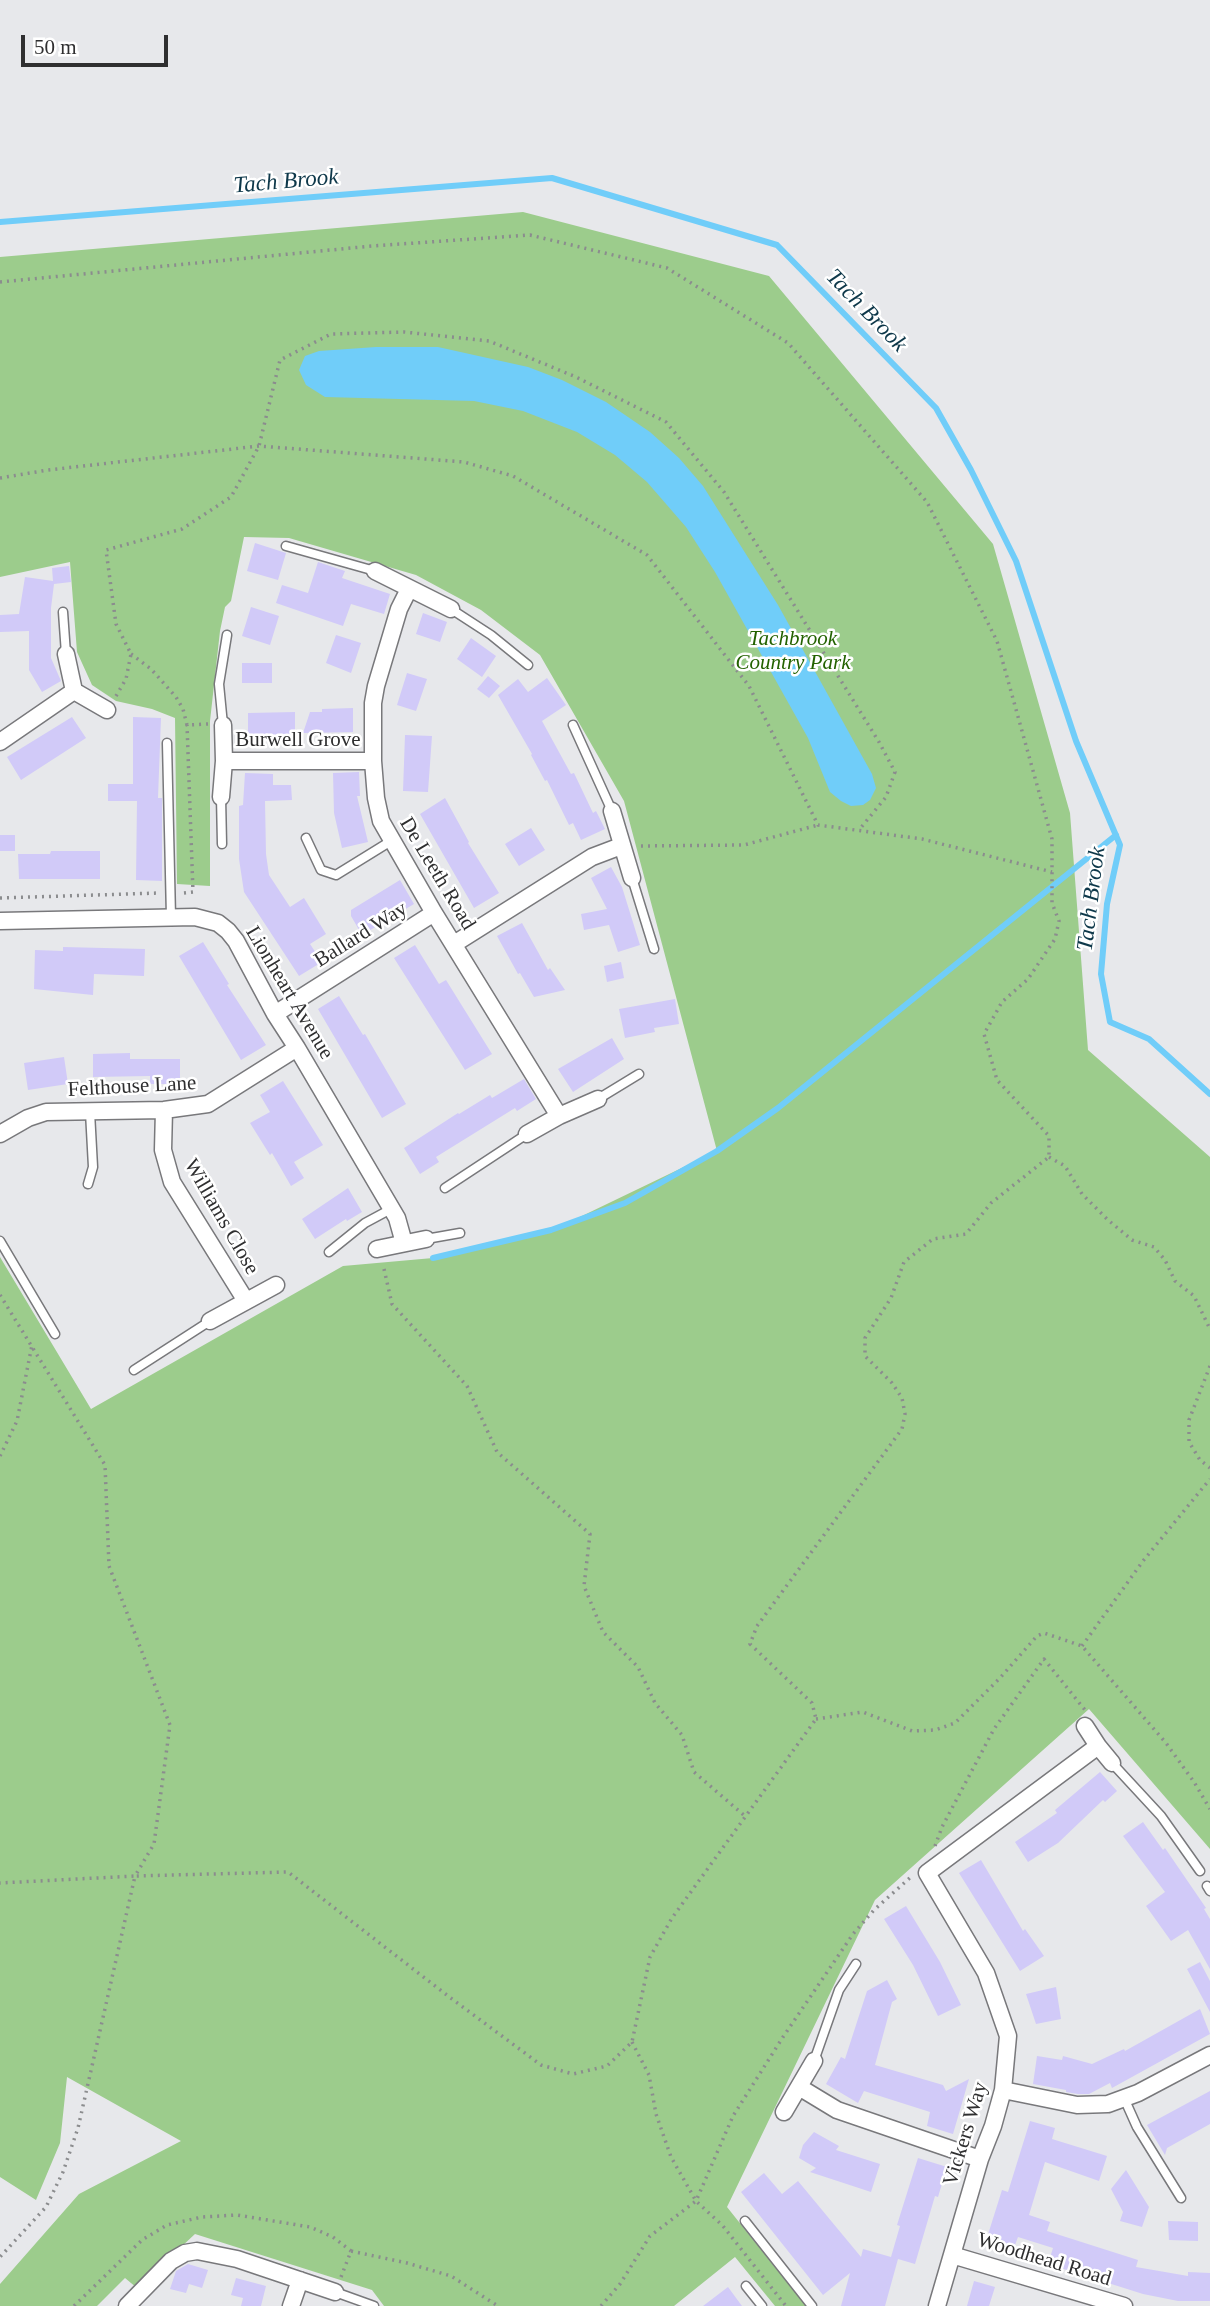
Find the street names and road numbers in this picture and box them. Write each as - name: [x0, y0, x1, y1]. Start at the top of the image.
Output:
- street label: Burwell Grove: [235, 727, 361, 753]
- street label: De Leeth Road: [393, 813, 481, 935]
- street label: Ballard Way: [310, 896, 412, 974]
- street label: Lionheart Avenue: [239, 922, 339, 1064]
- street label: Felthouse Lane: [67, 1071, 197, 1103]
- street label: Williams Close: [178, 1155, 264, 1279]
- street label: Vickers Way: [938, 2079, 994, 2189]
- street label: Woodhead Road: [974, 2228, 1114, 2292]

